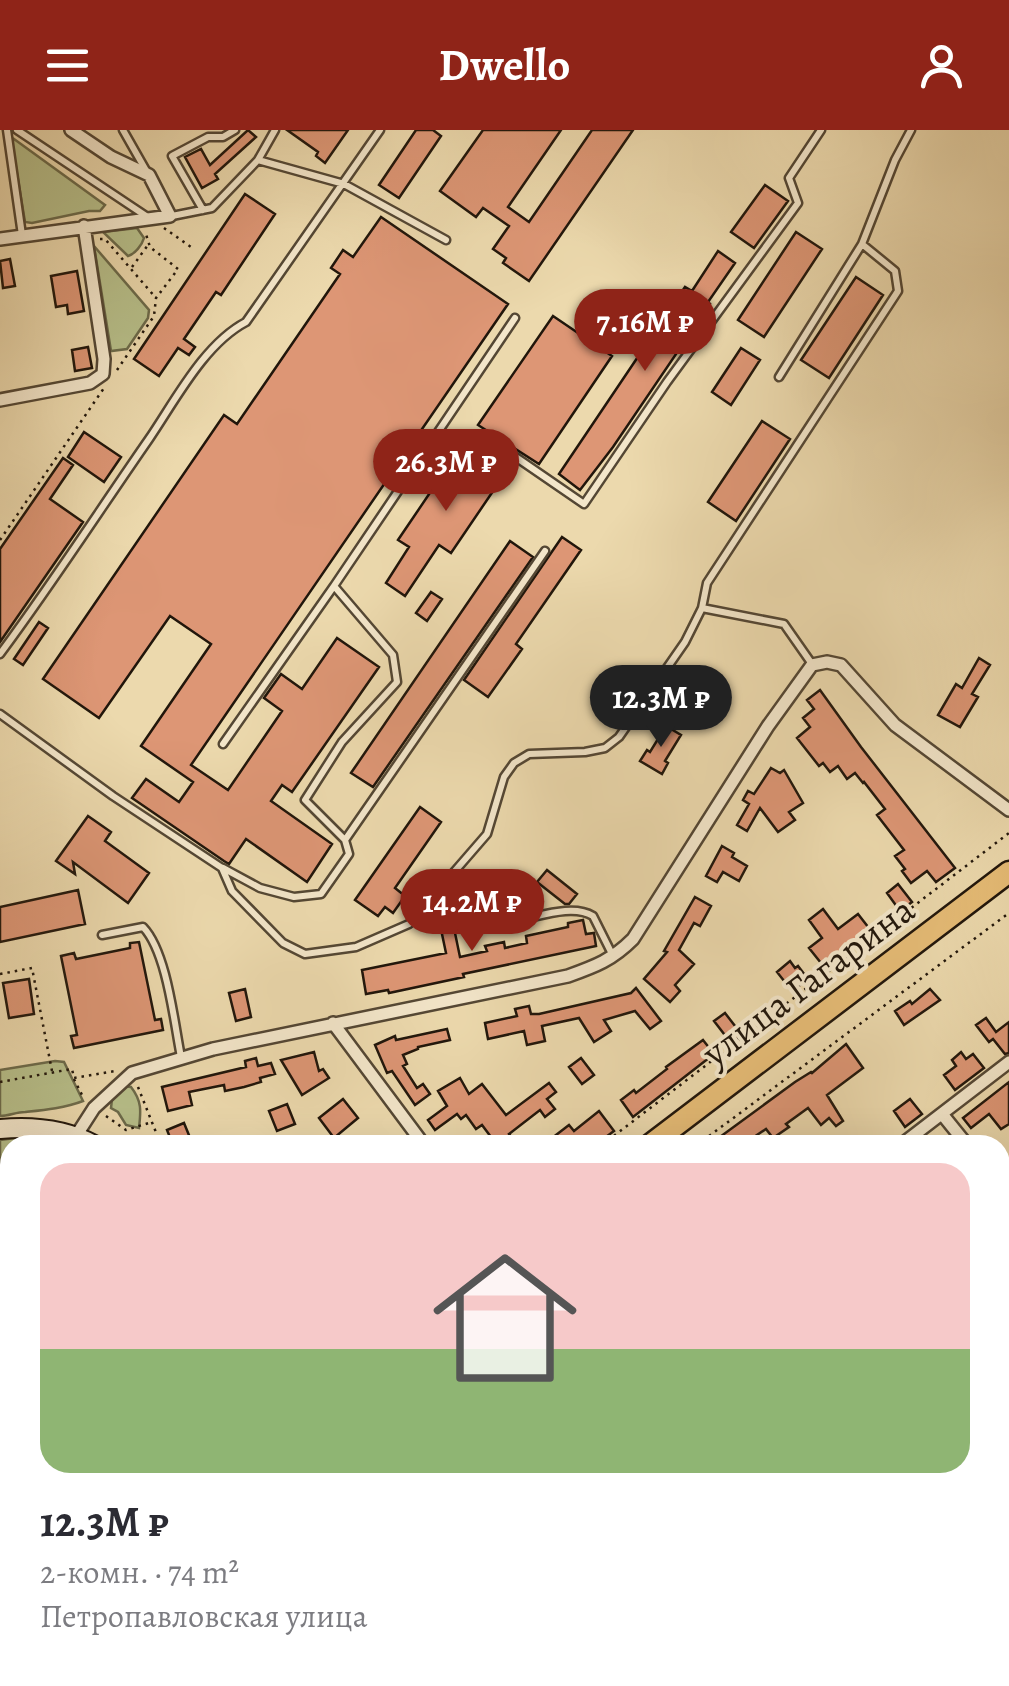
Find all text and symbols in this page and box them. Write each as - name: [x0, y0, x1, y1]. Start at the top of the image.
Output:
- text: Dwello: [439, 34, 570, 96]
- icon: menu: [40, 38, 95, 93]
- icon: person: [914, 38, 969, 93]
- pin: 7.16M ₽: [553, 289, 737, 374]
- text: 7.16M ₽: [596, 299, 694, 343]
- pin: 26.3M ₽: [354, 429, 538, 514]
- text: 26.3M ₽: [395, 439, 497, 483]
- pin: 12.3M ₽: [569, 665, 753, 750]
- text: 12.3M ₽: [612, 675, 710, 719]
- pin: 14.2M ₽: [380, 869, 564, 954]
- text: 14.2M ₽: [422, 879, 522, 923]
- street label: улица Гагарина: [690, 884, 925, 1079]
- icon: home: [415, 1228, 595, 1408]
- text: 12.3M ₽: [40, 1493, 169, 1550]
- text: 2-комн. · 74 m²: [40, 1550, 239, 1594]
- text: Петропавловская улица: [40, 1594, 367, 1638]

